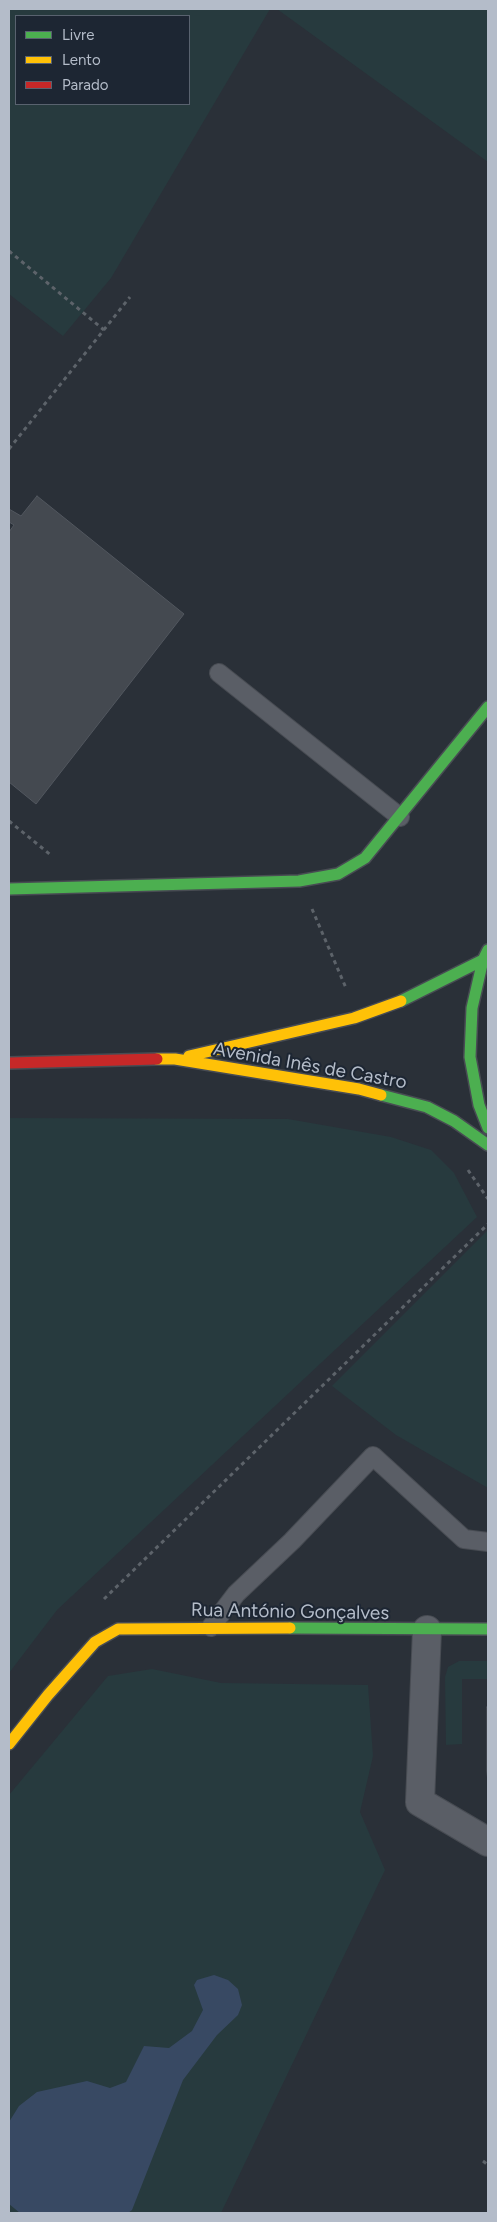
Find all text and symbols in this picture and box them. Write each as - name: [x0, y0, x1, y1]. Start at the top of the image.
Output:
- legend: [15, 15, 190, 105]
- text: Livre: [62, 26, 94, 44]
- text: Lento: [62, 51, 101, 69]
- text: Parado: [62, 76, 108, 94]
- street label: Avenida Inês de Castro: [212, 1038, 408, 1094]
- street label: Rua António Gonçalves: [191, 1599, 389, 1625]

